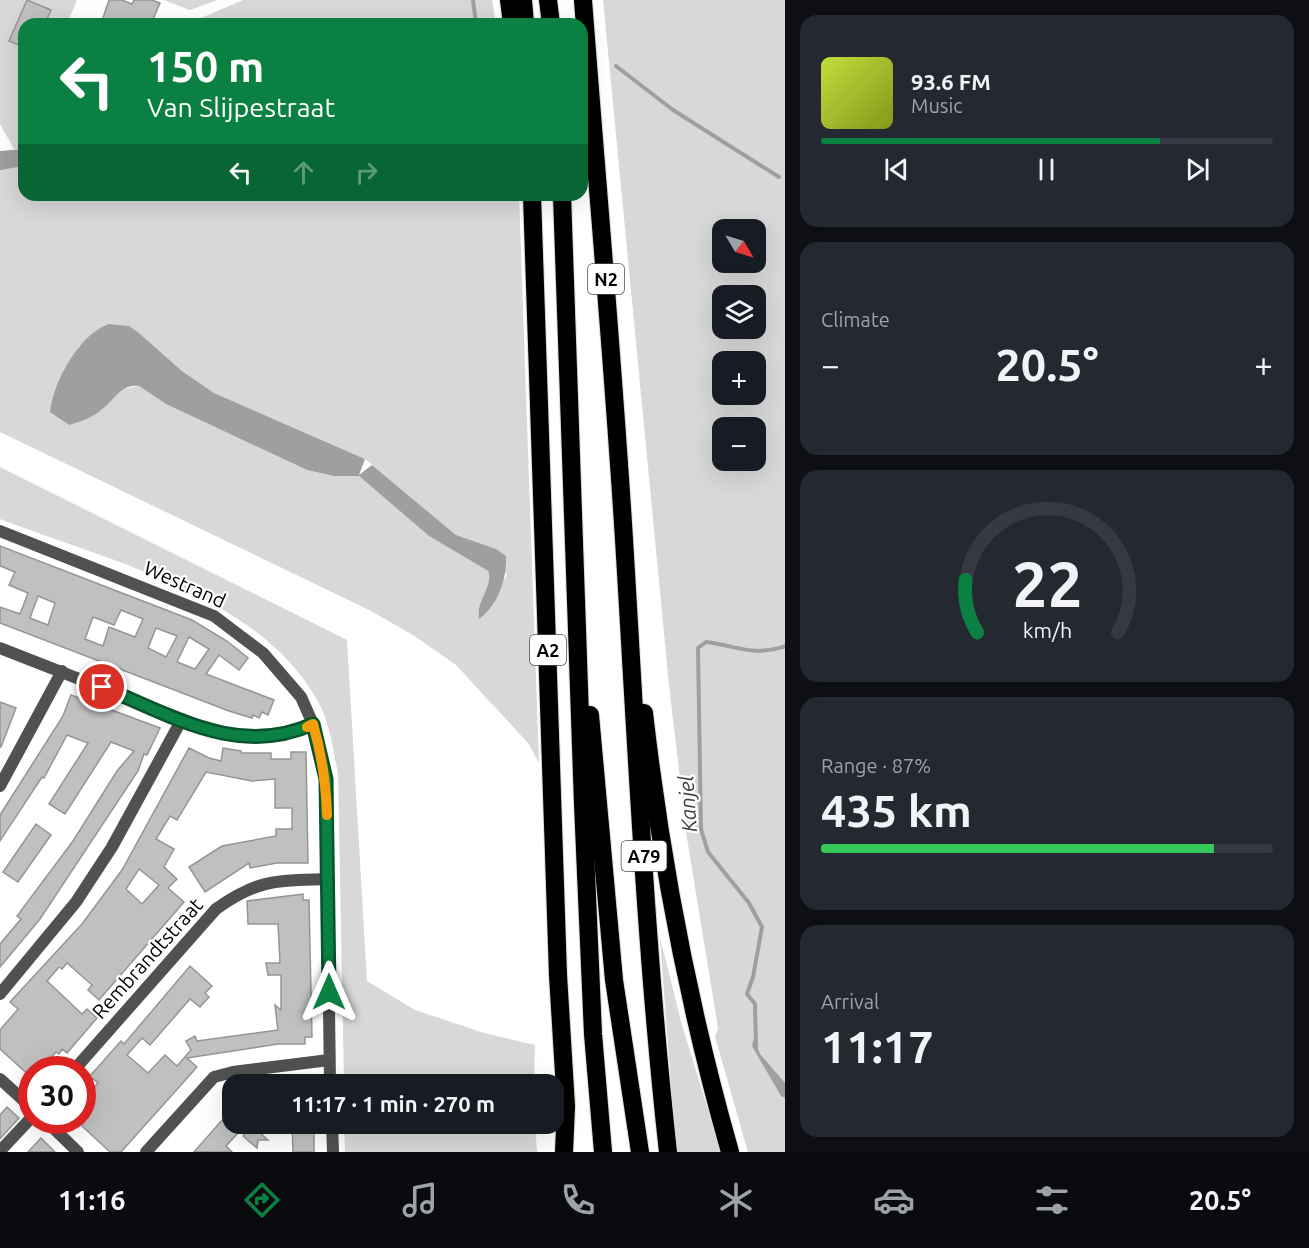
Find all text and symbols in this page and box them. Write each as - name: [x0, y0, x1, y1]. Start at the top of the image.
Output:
- icon: left: [48, 42, 126, 120]
- text: 150 m: [147, 43, 264, 90]
- text: 93.6 FM: [911, 69, 991, 94]
- text: Van Slijpestraat: [147, 92, 335, 122]
- text: Music: [911, 94, 963, 117]
- icon: previous: [880, 153, 913, 186]
- icon: pause: [1030, 153, 1063, 186]
- icon: next: [1181, 153, 1214, 186]
- icon: left: [224, 156, 257, 189]
- icon: ahead: [287, 156, 320, 189]
- icon: right: [350, 156, 383, 189]
- north arrow: [712, 219, 766, 273]
- map controls: [712, 219, 766, 471]
- road number: N2: [588, 264, 624, 294]
- button: layers: [712, 285, 766, 339]
- text: Climate: [821, 308, 890, 331]
- text: 20.5°: [995, 339, 1099, 390]
- text: −: [821, 346, 840, 383]
- text: +: [1254, 346, 1273, 383]
- button: +: [712, 351, 766, 405]
- button: −: [712, 417, 766, 471]
- text: 22: [1012, 549, 1082, 619]
- street label: Westrand: [141, 556, 229, 612]
- text: km/h: [1022, 618, 1072, 642]
- road number: A2: [530, 635, 566, 665]
- pin: [76, 661, 127, 712]
- icon: arrive: [85, 670, 118, 703]
- text: Range · 87%: [821, 754, 931, 777]
- water label: Kanjel: [673, 775, 701, 833]
- text: 435 km: [821, 785, 972, 836]
- road number: A79: [622, 841, 666, 871]
- street label: Rembrandtstraat: [87, 893, 207, 1023]
- position arrow: [297, 960, 361, 1024]
- text: Arrival: [821, 990, 879, 1013]
- text: 11:17: [821, 1021, 934, 1072]
- speed limit sign: 30: [18, 1056, 96, 1134]
- text: 11:17 · 1 min · 270 m: [291, 1091, 495, 1116]
- icon: directions: [241, 1179, 283, 1221]
- icon: music: [399, 1179, 441, 1221]
- icon: phone: [557, 1179, 599, 1221]
- icon: climate: [715, 1179, 757, 1221]
- icon: car: [873, 1179, 915, 1221]
- icon: filters: [1031, 1179, 1073, 1221]
- text: 11:16: [58, 1185, 126, 1215]
- text: 20.5°: [1189, 1185, 1251, 1215]

